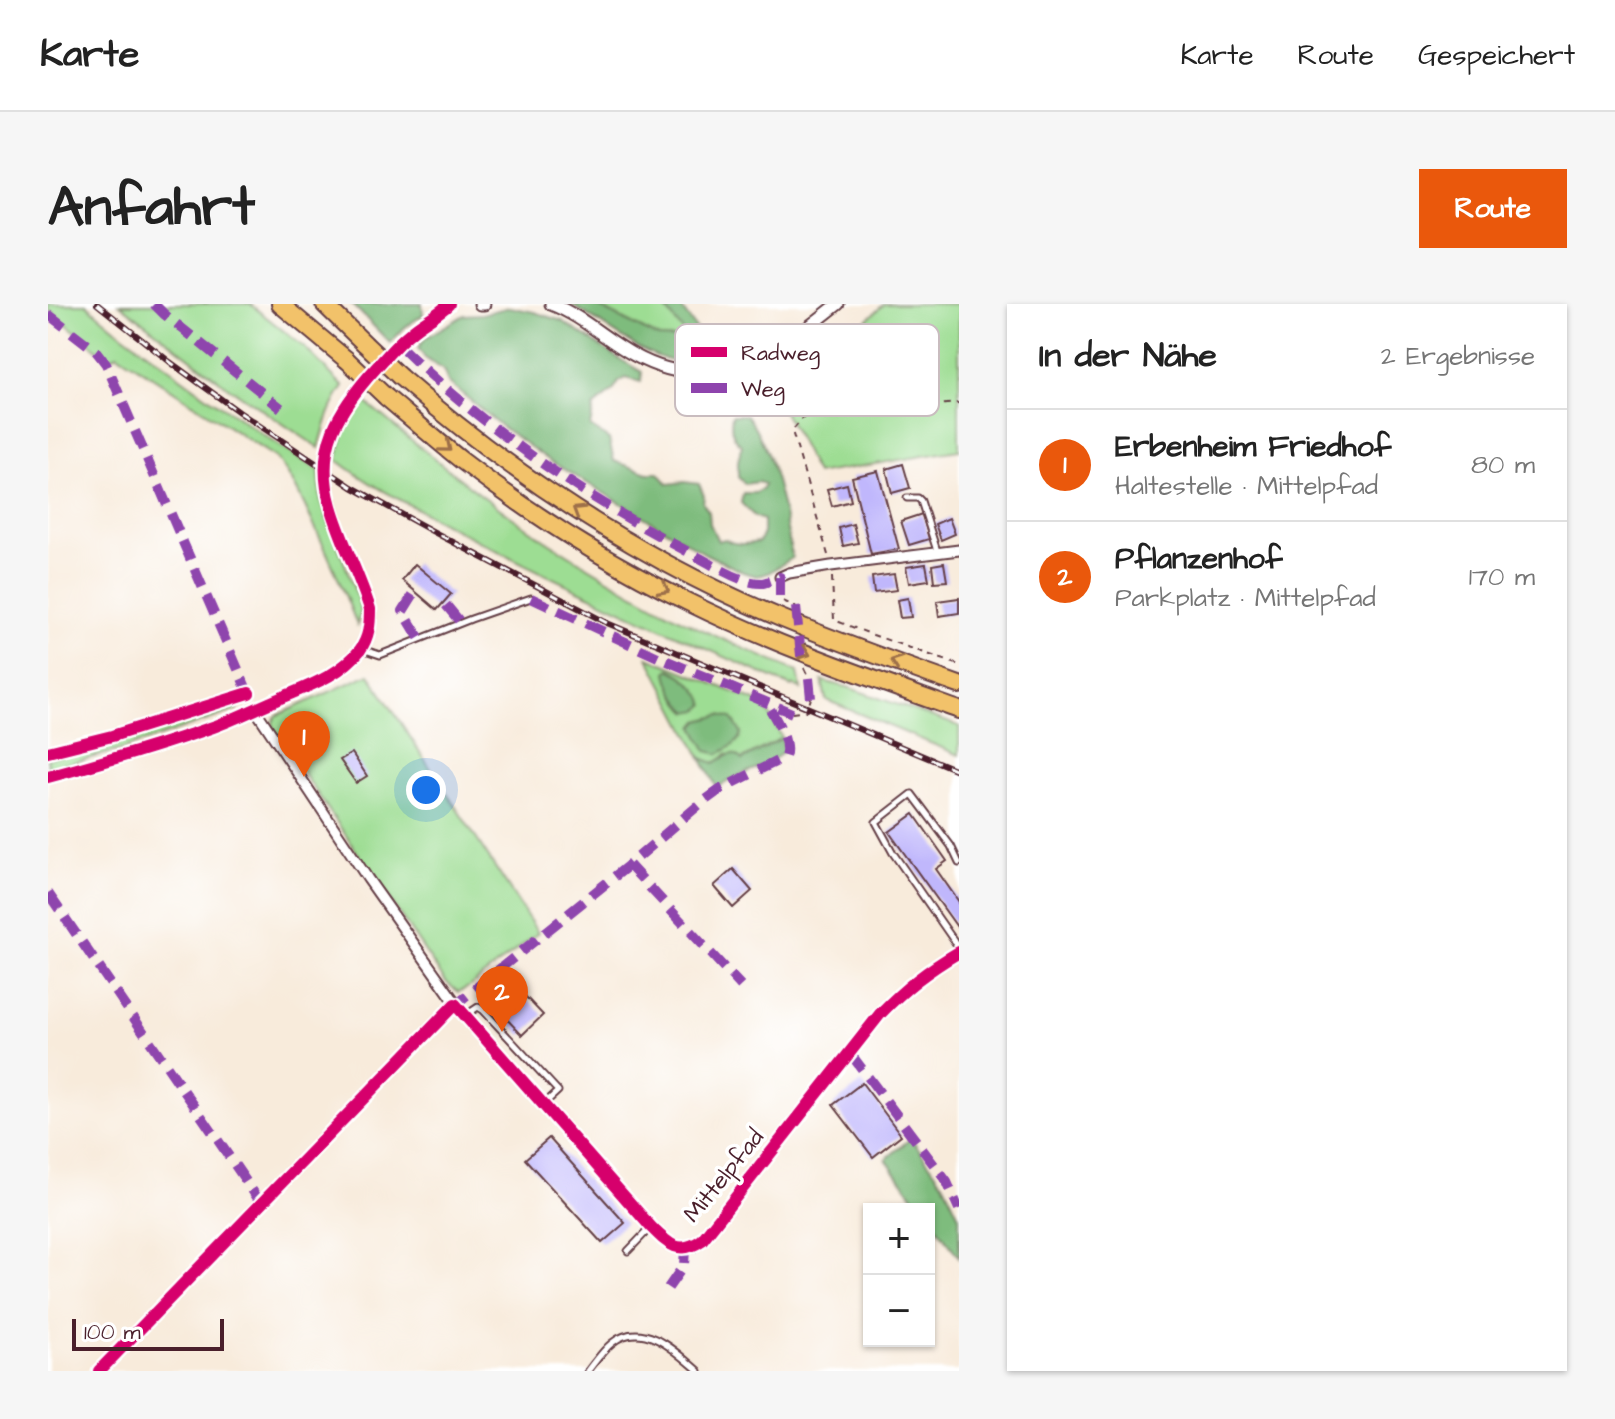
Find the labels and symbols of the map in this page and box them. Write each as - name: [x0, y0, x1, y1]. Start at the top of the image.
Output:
- legend: [675, 324, 939, 416]
- text: Radweg: [741, 338, 820, 370]
- text: Weg: [741, 374, 785, 406]
- one-way arrow: [437, 437, 452, 452]
- one-way arrow: [572, 506, 587, 521]
- one-way arrow: [655, 579, 669, 595]
- one-way arrow: [797, 643, 811, 660]
- one-way arrow: [890, 655, 904, 672]
- pin: 1: [278, 711, 330, 777]
- your location: [406, 770, 446, 810]
- pin: 2: [476, 966, 528, 1032]
- street label: Mittelpfad: [676, 1122, 772, 1230]
- scale bar: [72, 1315, 224, 1351]

